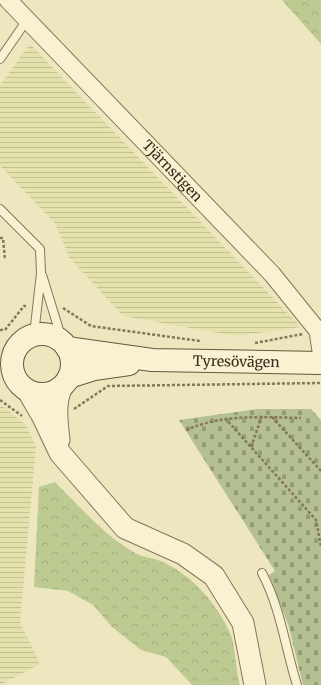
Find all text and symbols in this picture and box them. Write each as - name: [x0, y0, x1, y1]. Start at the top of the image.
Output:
- street label: Tjärnstigen: [139, 136, 206, 205]
- street label: Tyresövägen: [193, 352, 280, 371]

